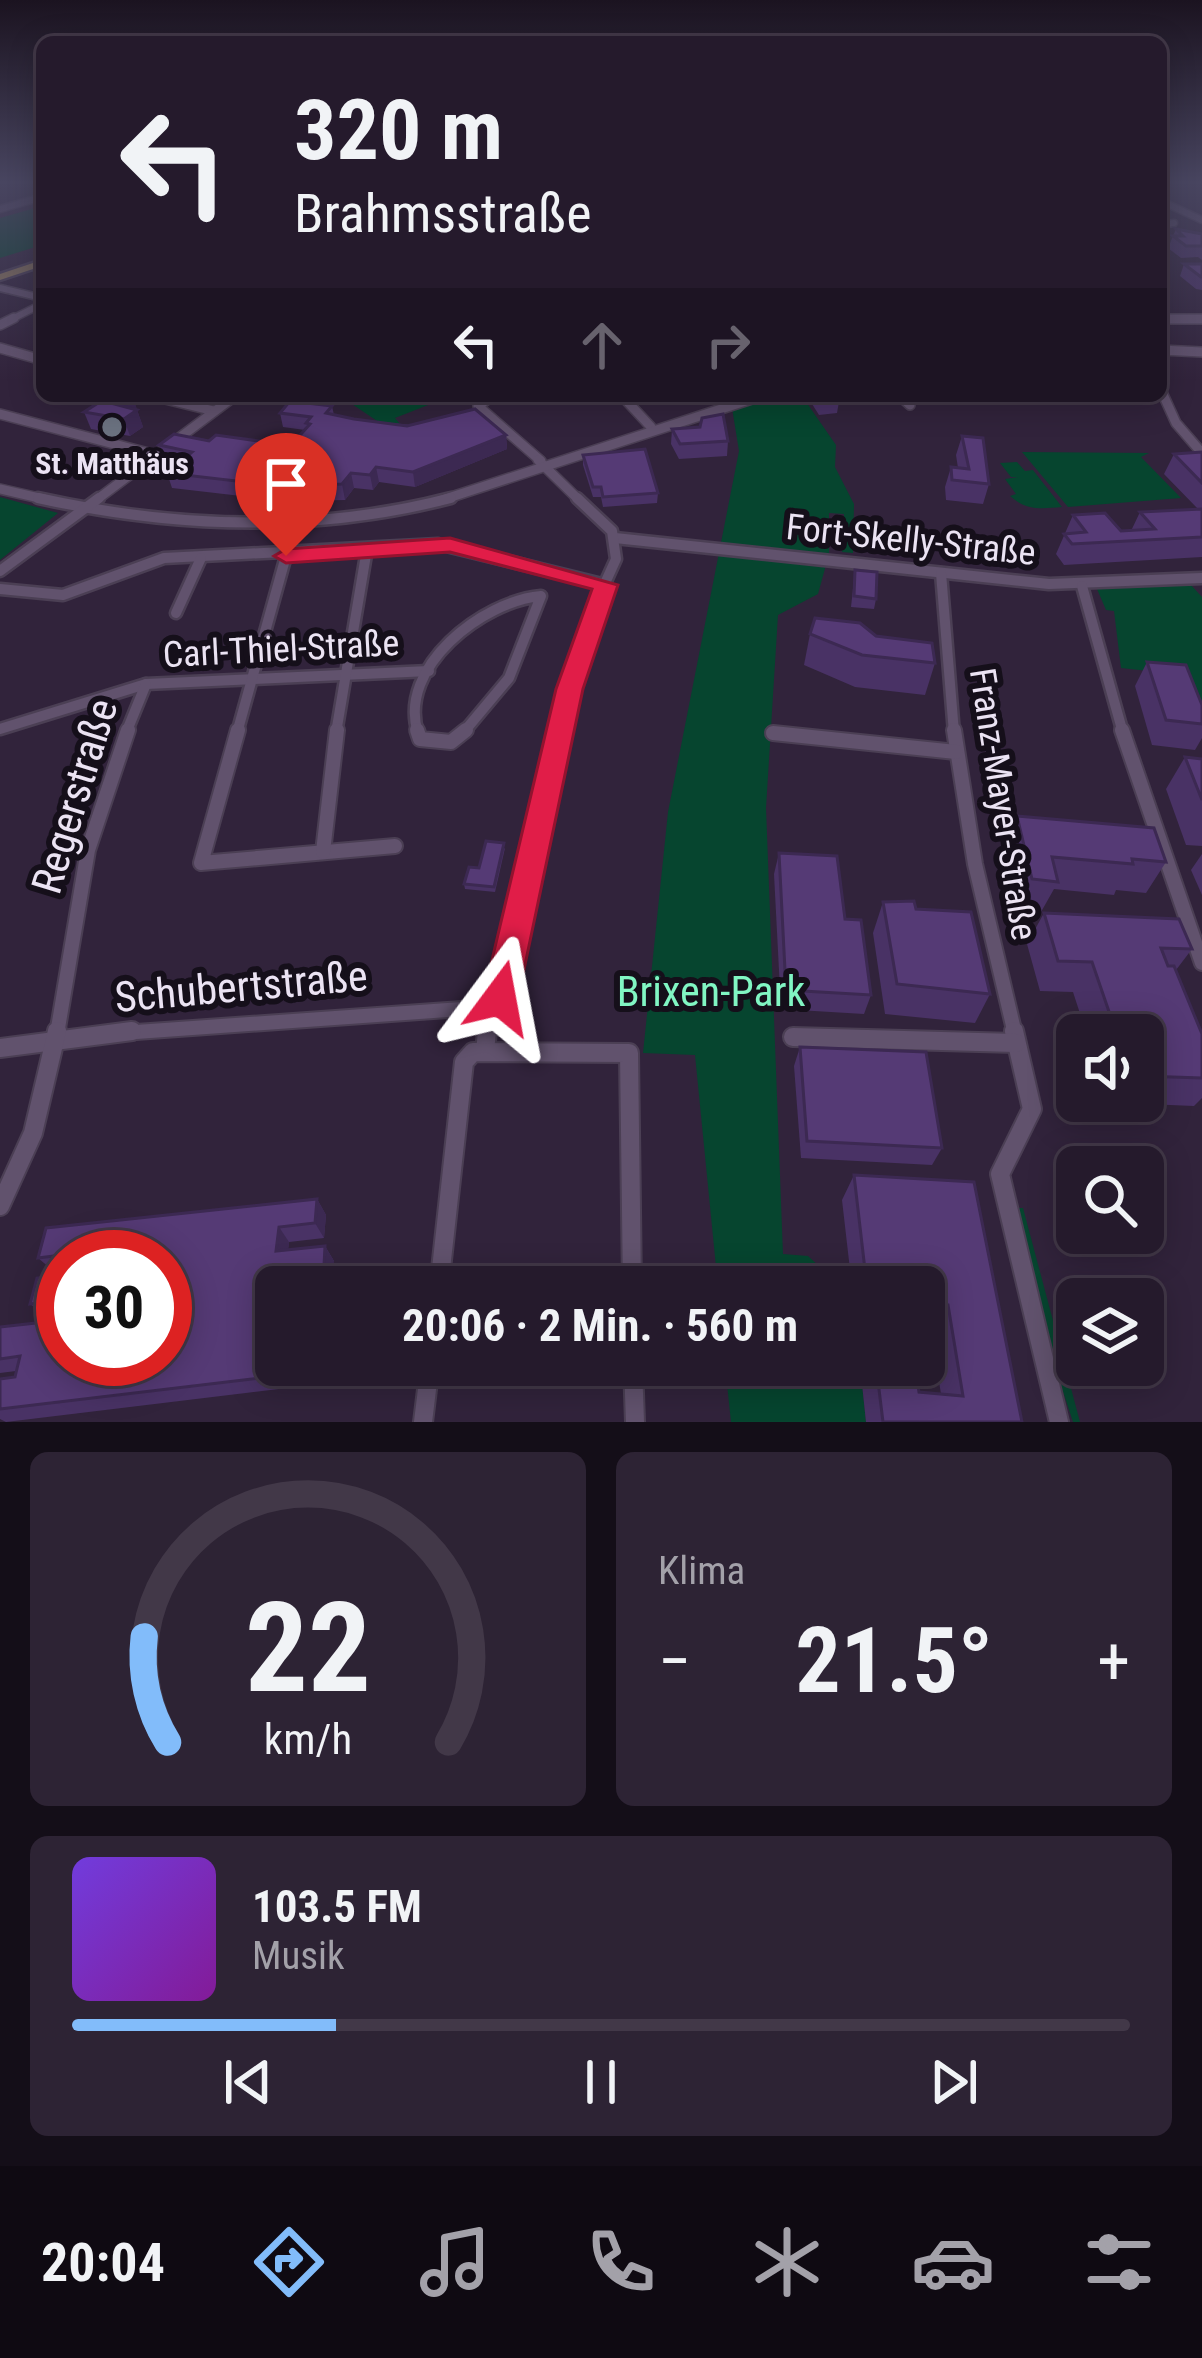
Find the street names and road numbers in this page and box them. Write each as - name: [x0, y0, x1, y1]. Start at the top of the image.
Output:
- street label: Fort-Skelly-Straße: [784, 506, 1038, 574]
- street label: Carl-Thiel-Straße: [162, 622, 400, 676]
- street label: Franz-Mayer-Straße: [961, 665, 1045, 943]
- street label: Regerstraße: [22, 693, 127, 899]
- street label: Schubertstraße: [113, 951, 370, 1022]

